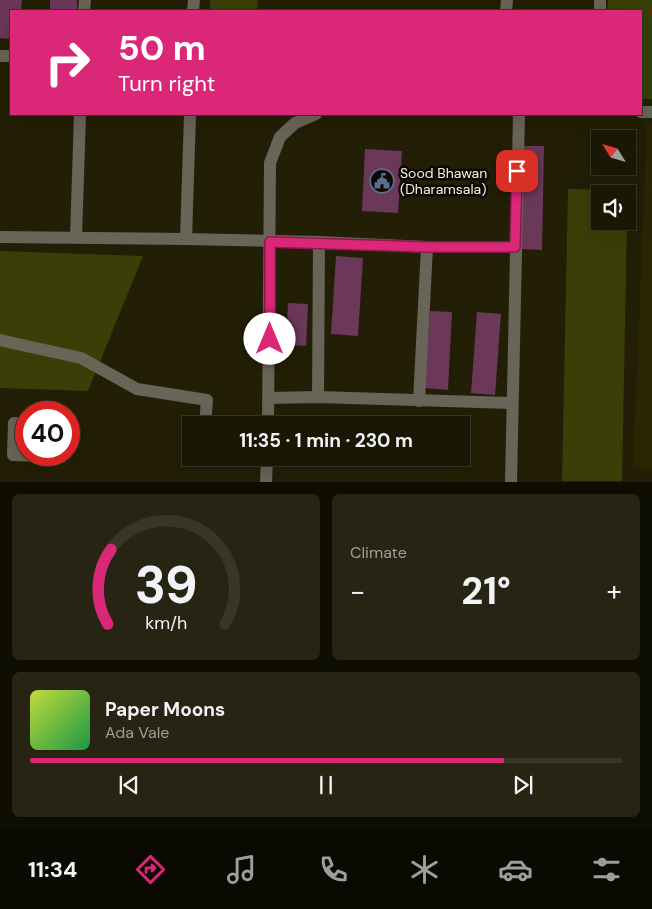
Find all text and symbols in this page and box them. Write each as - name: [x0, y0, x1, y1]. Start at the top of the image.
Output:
- text: 50 m: [118, 25, 206, 71]
- icon: right: [35, 30, 100, 95]
- text: Turn right: [118, 69, 215, 98]
- north arrow: [591, 130, 636, 175]
- map controls: [591, 130, 636, 230]
- pin: [496, 150, 538, 192]
- icon: arrive: [503, 157, 531, 185]
- place label: Sood Bhawan (Dharamsala): [400, 164, 487, 198]
- public building icon: Sood Bhawan (Dharamsala): [369, 168, 395, 194]
- button: sound: [591, 185, 636, 230]
- position arrow: [243, 312, 295, 364]
- speed limit sign: 40: [15, 401, 80, 466]
- text: 11:35 · 1 min · 230 m: [239, 428, 413, 453]
- text: Climate: [350, 542, 407, 563]
- text: 39: [134, 551, 198, 619]
- text: 21°: [461, 566, 511, 616]
- text: −: [350, 573, 365, 610]
- text: +: [607, 573, 622, 610]
- text: km/h: [145, 611, 187, 635]
- text: Paper Moons: [105, 697, 225, 722]
- text: Ada Vale: [105, 722, 169, 743]
- icon: previous: [115, 771, 143, 799]
- icon: pause: [312, 771, 340, 799]
- icon: next: [509, 771, 537, 799]
- icon: directions: [133, 852, 168, 887]
- icon: music: [224, 852, 259, 887]
- icon: phone: [316, 852, 351, 887]
- icon: climate: [407, 852, 442, 887]
- icon: car: [498, 852, 533, 887]
- icon: filters: [589, 852, 624, 887]
- text: 11:34: [28, 855, 77, 884]

